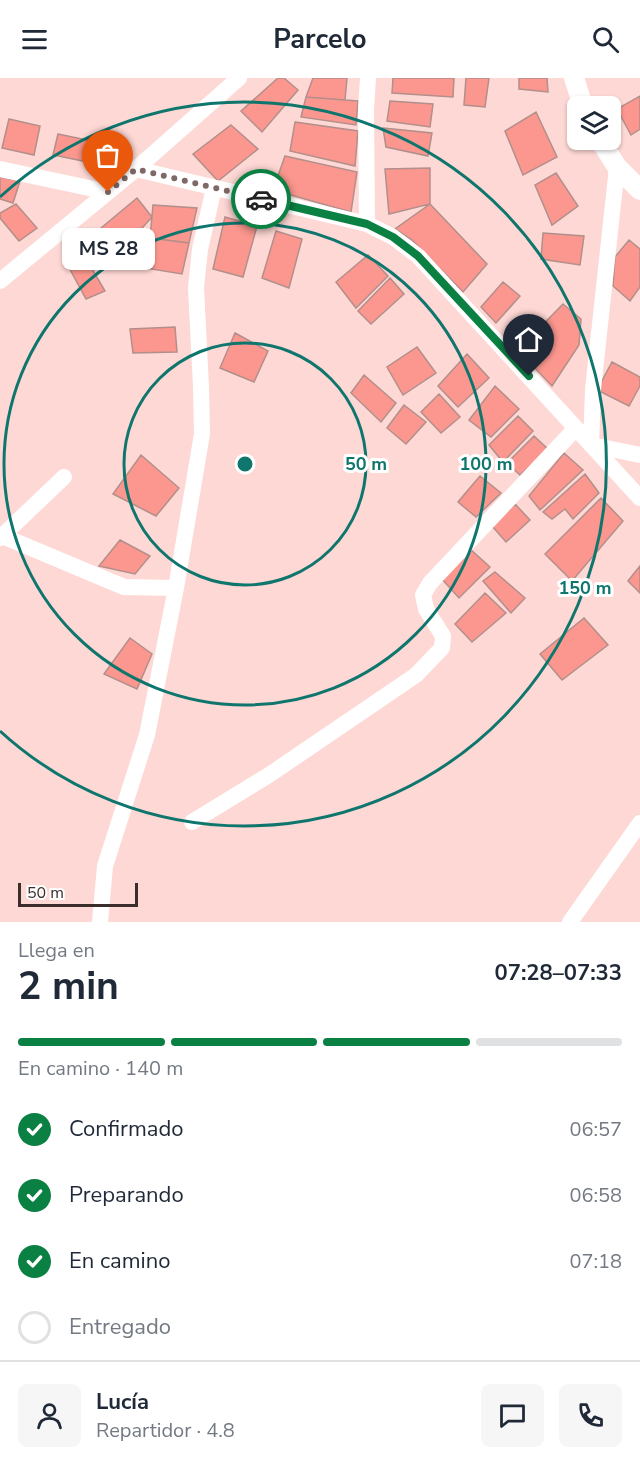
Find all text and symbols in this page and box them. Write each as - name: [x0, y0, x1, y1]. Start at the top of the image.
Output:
- text: Parcelo: [273, 21, 367, 58]
- icon: menu: [18, 23, 51, 56]
- icon: search: [589, 23, 622, 56]
- map controls: [567, 96, 621, 150]
- button: layers: [567, 96, 621, 150]
- pin: [82, 130, 133, 192]
- icon: bag: [91, 139, 124, 172]
- courier: [231, 169, 291, 229]
- icon: car: [245, 183, 278, 216]
- callout: MS 28: [62, 228, 154, 270]
- text: MS 28: [79, 235, 138, 262]
- pin: [503, 314, 554, 376]
- icon: home: [512, 323, 545, 356]
- text: 50 m: [345, 452, 387, 476]
- text: 100 m: [459, 452, 513, 476]
- centre of rings: [235, 454, 255, 474]
- text: 150 m: [558, 576, 612, 600]
- scale bar: [18, 880, 138, 908]
- text: 50 m: [27, 882, 64, 904]
- text: Llega en: [18, 937, 95, 964]
- text: 07:28–07:33: [494, 958, 622, 988]
- text: 2 min: [18, 960, 119, 1013]
- text: En camino · 140 m: [18, 1055, 183, 1082]
- icon: check: [18, 1113, 51, 1146]
- text: Confirmado: [69, 1114, 184, 1144]
- text: 06:57: [569, 1116, 622, 1143]
- icon: check: [18, 1179, 51, 1212]
- text: Preparando: [69, 1180, 184, 1210]
- text: 06:58: [569, 1182, 622, 1209]
- icon: check: [18, 1245, 51, 1278]
- text: En camino: [69, 1246, 170, 1276]
- text: 07:18: [569, 1248, 622, 1275]
- text: Entregado: [69, 1312, 171, 1342]
- button: person: [18, 1384, 81, 1447]
- button: chat: [481, 1384, 544, 1447]
- button: phone: [559, 1384, 622, 1447]
- text: Lucía: [96, 1387, 149, 1417]
- text: Repartidor · 4.8: [96, 1417, 235, 1444]

